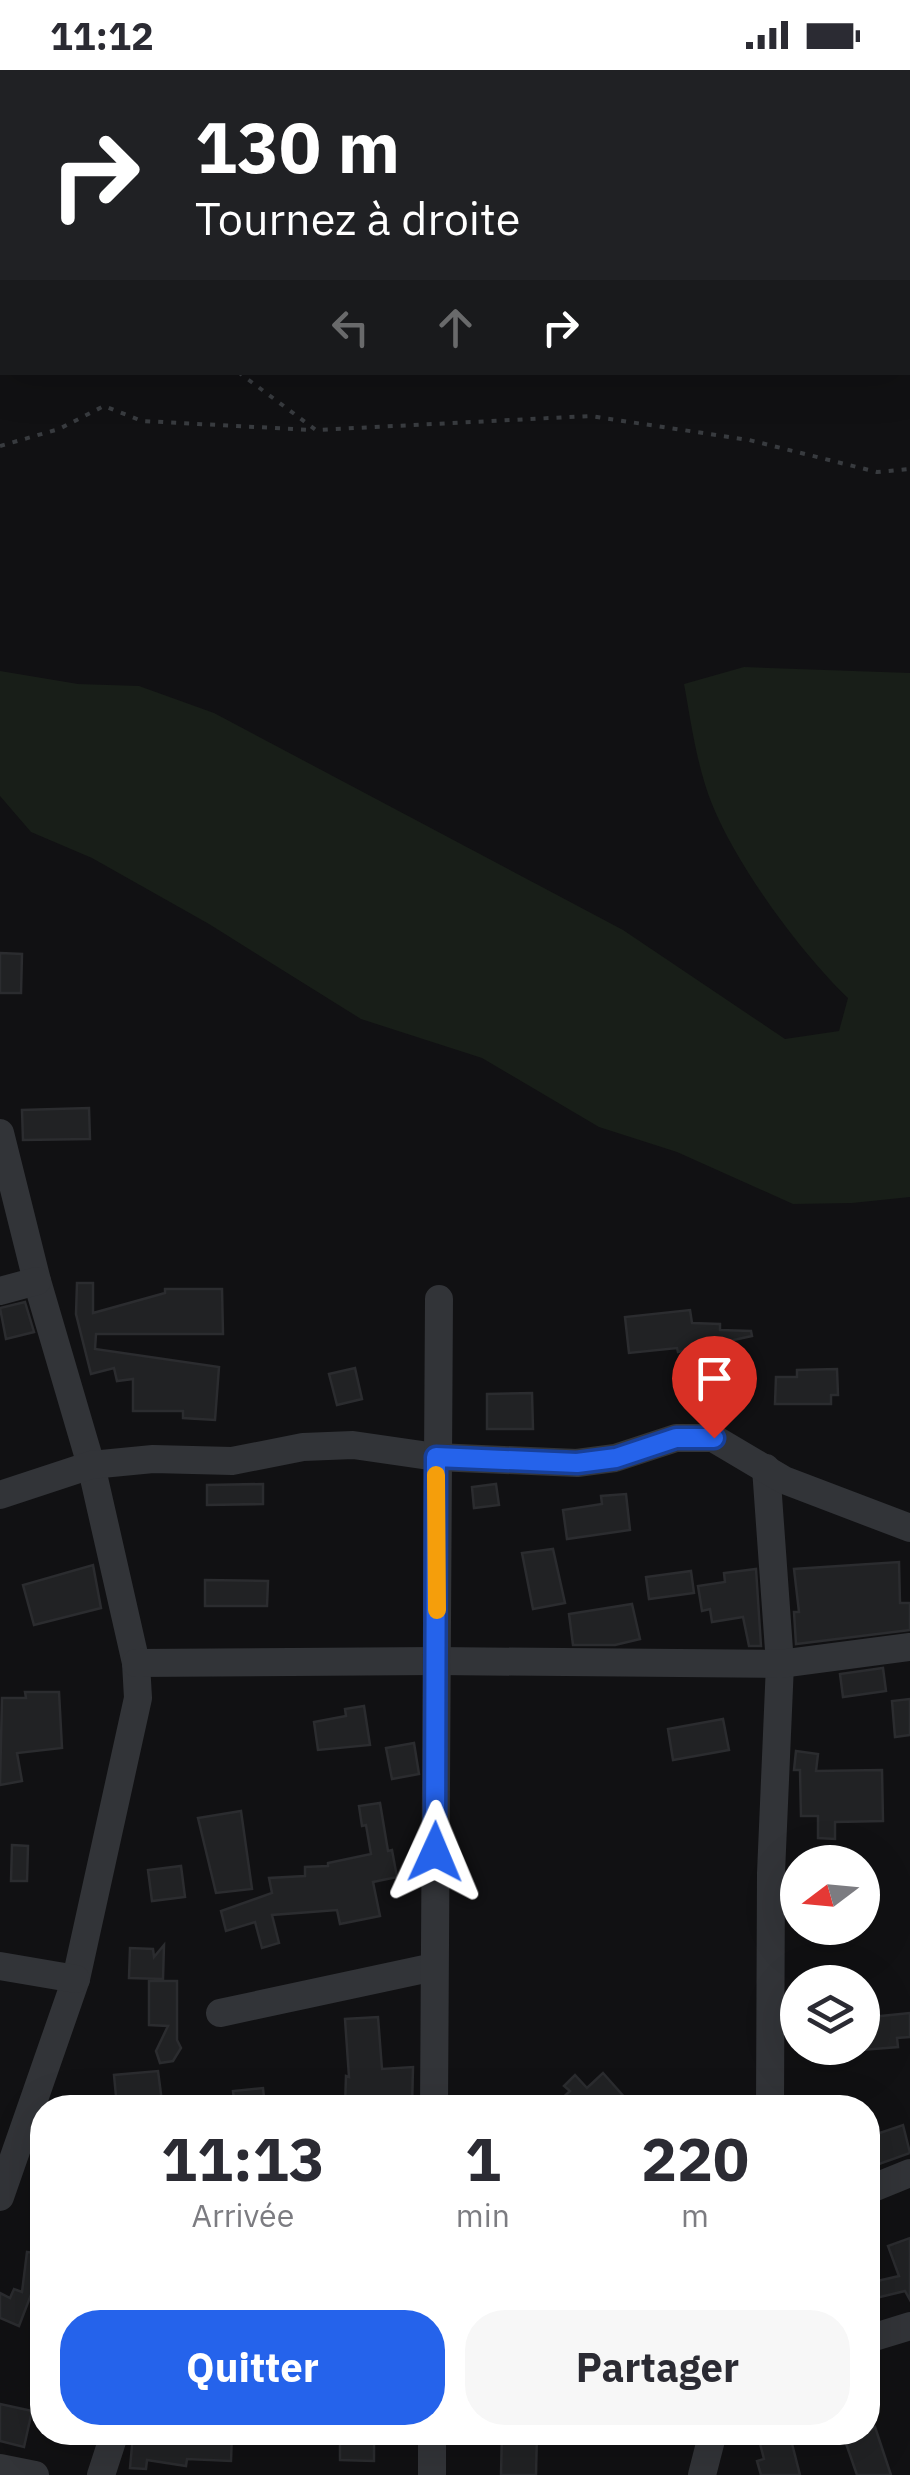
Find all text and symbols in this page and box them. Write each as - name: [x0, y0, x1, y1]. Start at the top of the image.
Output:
- text: 11:12: [50, 11, 154, 60]
- text: 130 m: [195, 101, 400, 192]
- icon: right: [30, 110, 160, 240]
- text: Tournez à droite: [195, 189, 520, 247]
- icon: left: [323, 300, 378, 355]
- icon: ahead: [428, 300, 483, 355]
- icon: right: [533, 300, 588, 355]
- pin: [672, 1336, 757, 1439]
- icon: arrive: [687, 1351, 742, 1406]
- position arrow: [383, 1800, 487, 1904]
- north arrow: [780, 1845, 880, 1945]
- map controls: [780, 1845, 880, 2065]
- button: layers: [780, 1965, 880, 2065]
- text: 11:13: [161, 2119, 325, 2198]
- text: 1: [465, 2119, 501, 2198]
- text: 220: [641, 2119, 749, 2198]
- text: Arrivée: [192, 2194, 294, 2236]
- text: min: [456, 2194, 510, 2236]
- text: m: [681, 2194, 709, 2236]
- button: Quitter: [60, 2310, 445, 2425]
- button: Partager: [465, 2310, 850, 2425]

